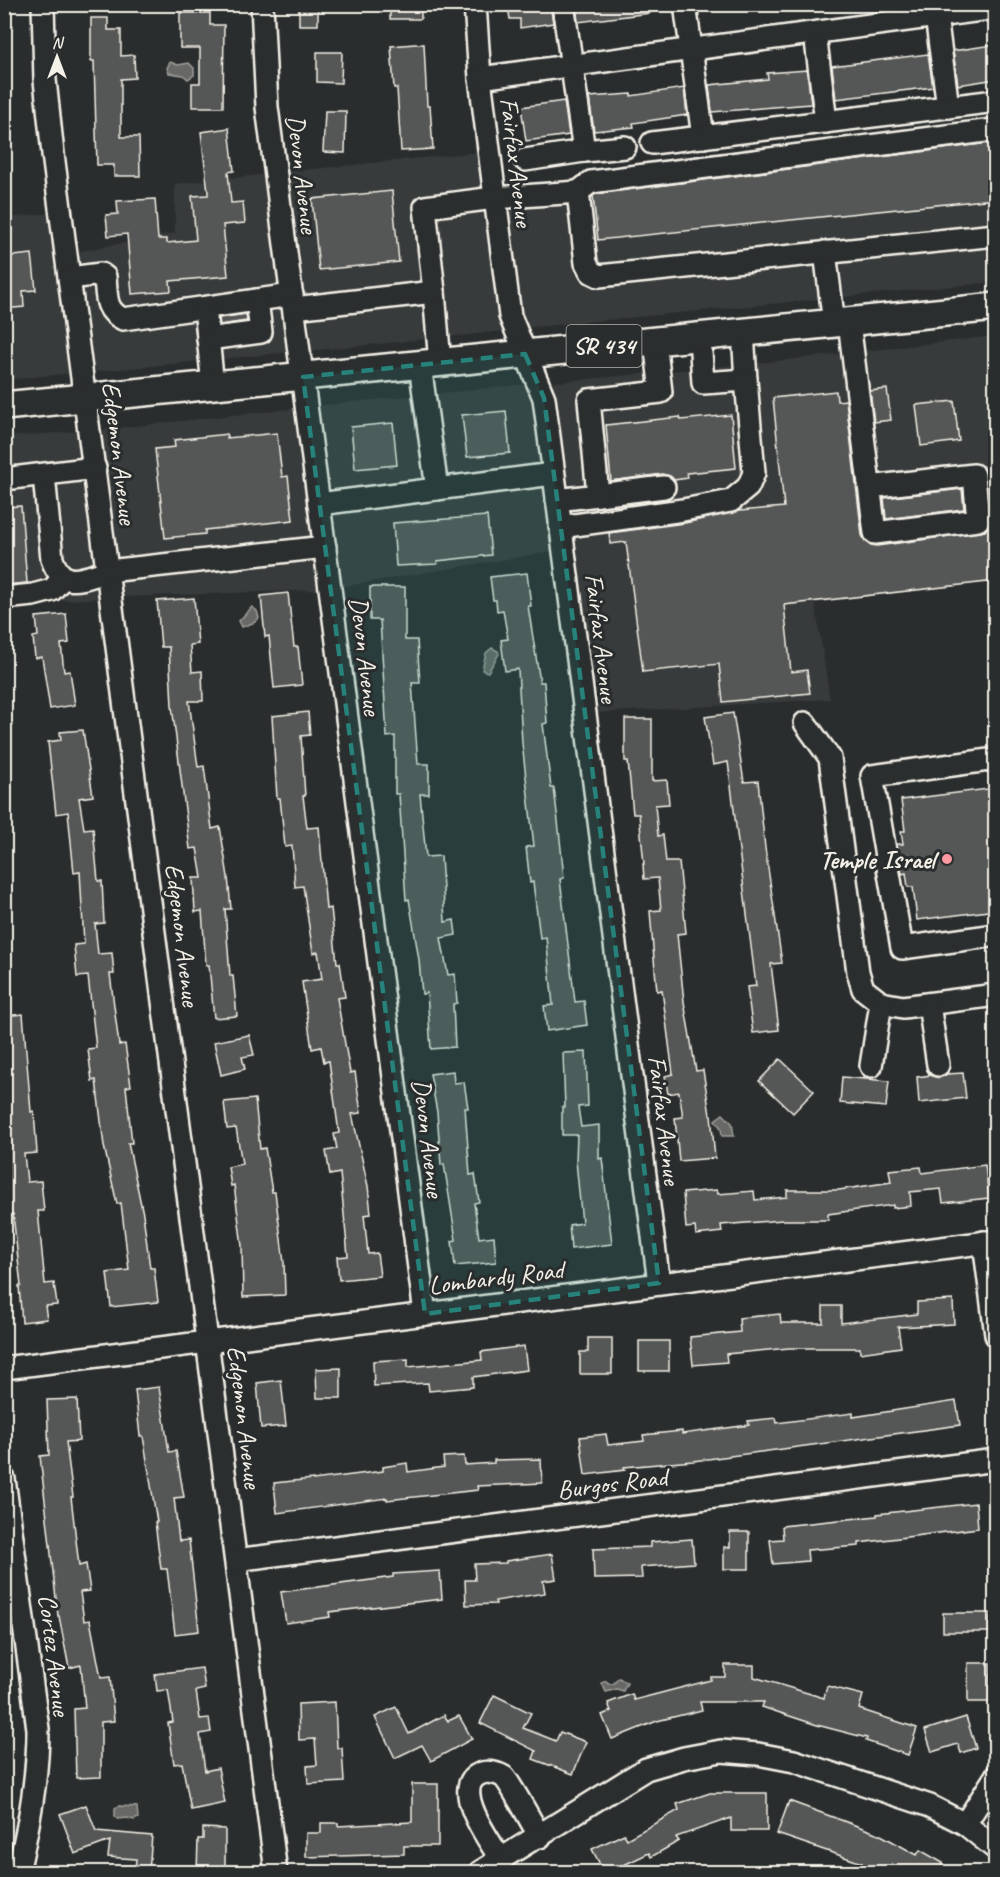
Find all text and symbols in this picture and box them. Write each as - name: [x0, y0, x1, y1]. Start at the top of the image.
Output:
- north arrow: [27, 27, 87, 87]
- text: N: [52, 33, 65, 53]
- street label: Fairfax Avenue: [492, 96, 541, 230]
- street label: Devon Avenue: [279, 113, 326, 237]
- road number: SR 434: [566, 325, 642, 367]
- street label: Edgemon Avenue: [94, 380, 145, 528]
- street label: Fairfax Avenue: [577, 572, 626, 706]
- street label: Devon Avenue: [342, 595, 389, 719]
- place label: Temple Israel: [819, 843, 940, 876]
- marker: Temple Israel: [940, 852, 954, 866]
- street label: Edgemon Avenue: [157, 862, 208, 1010]
- street label: Fairfax Avenue: [640, 1054, 689, 1188]
- street label: Devon Avenue: [405, 1077, 452, 1201]
- street label: Lombardy Road: [427, 1252, 569, 1302]
- street label: Edgemon Avenue: [219, 1344, 270, 1492]
- street label: Burgos Road: [555, 1460, 673, 1507]
- street label: Cortez Avenue: [31, 1592, 79, 1719]

